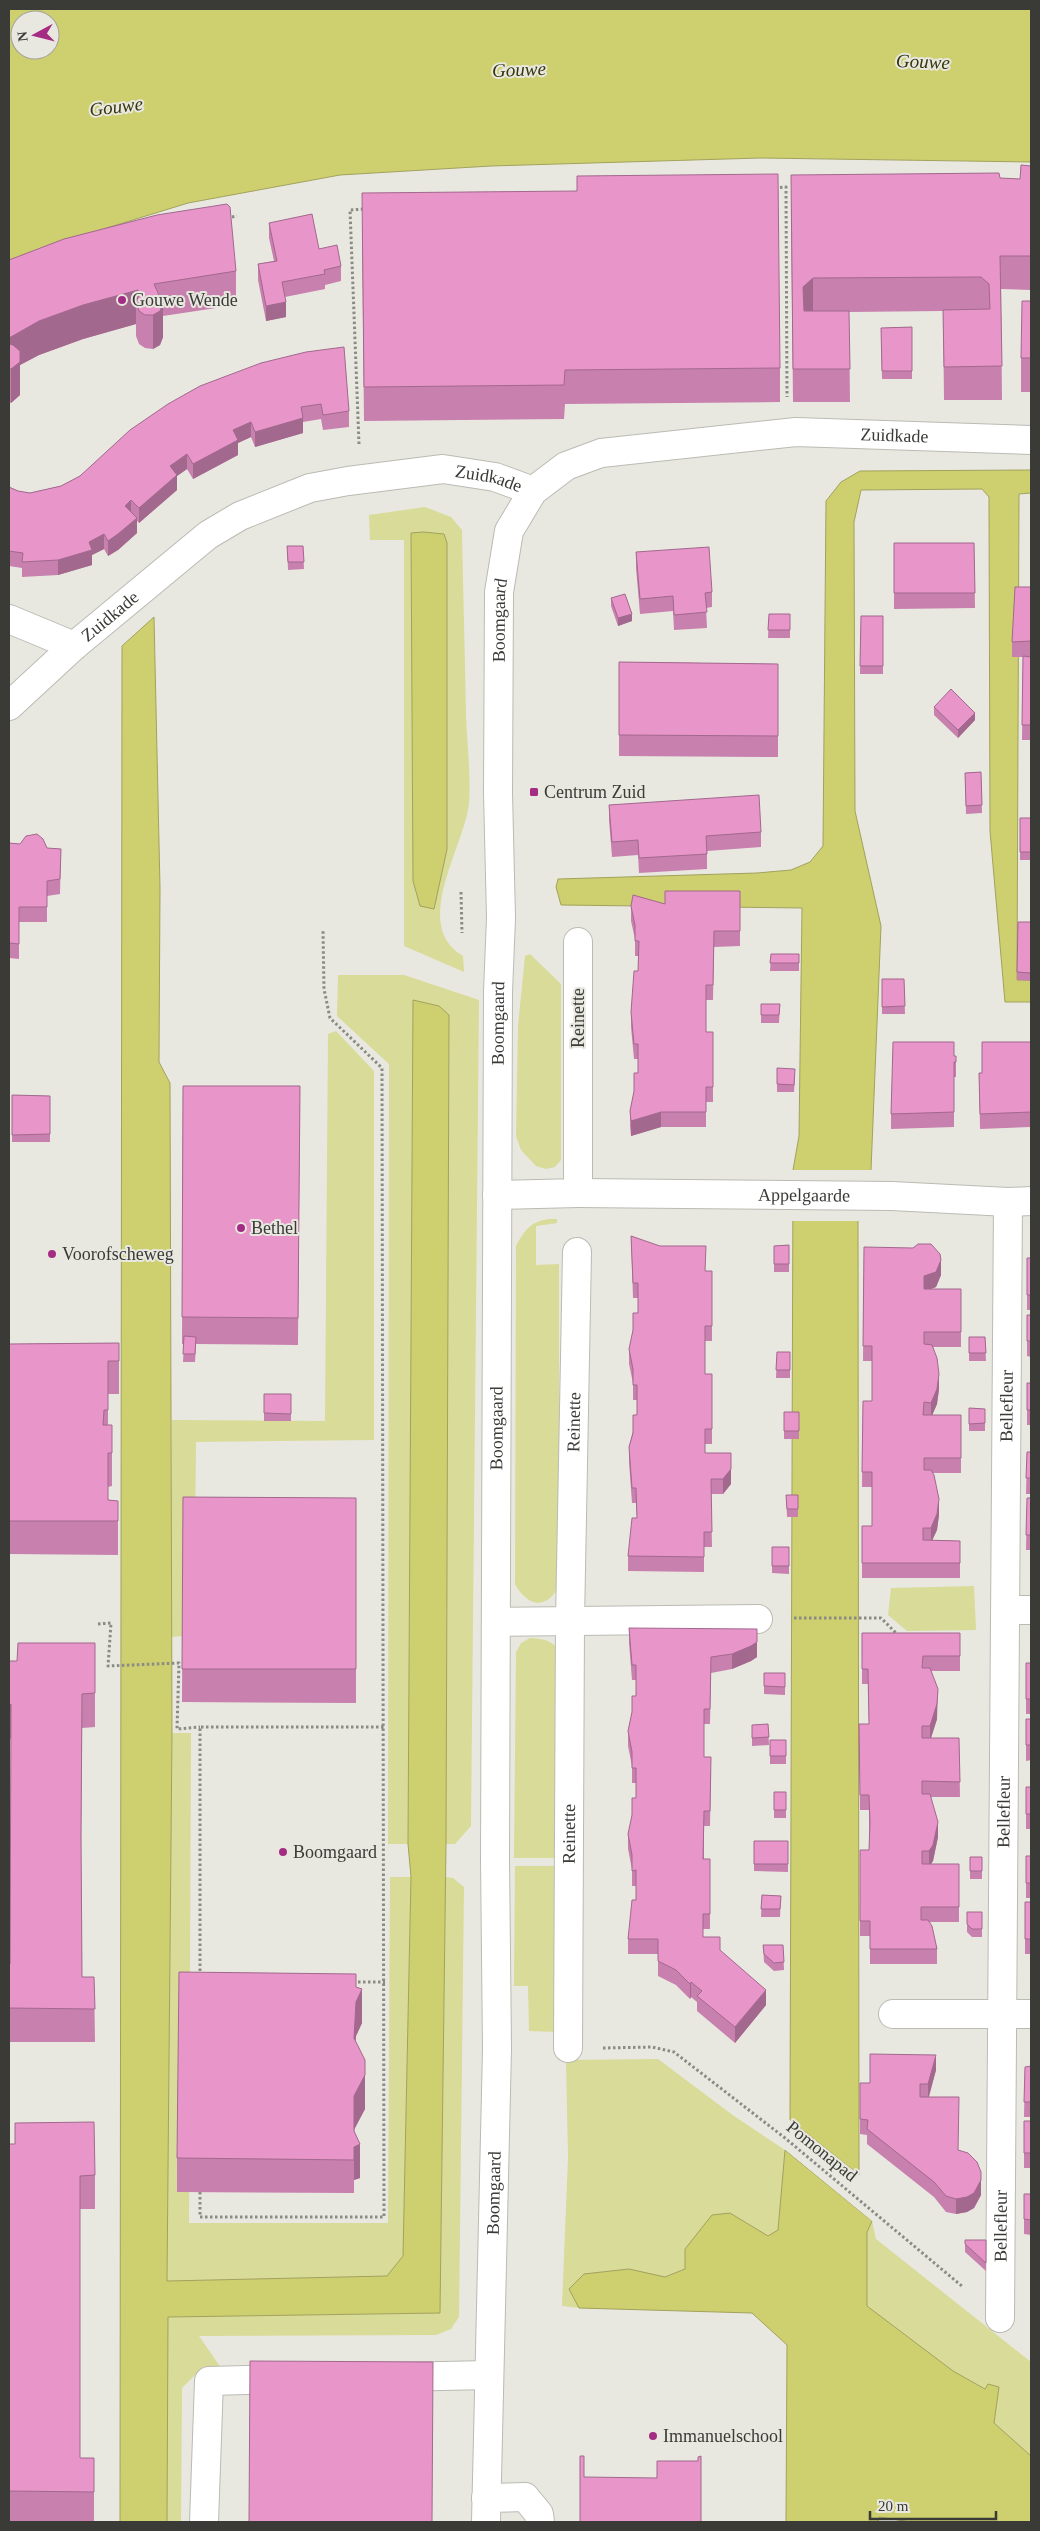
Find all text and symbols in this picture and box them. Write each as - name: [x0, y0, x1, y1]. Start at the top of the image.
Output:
- north arrow: [10, 10, 60, 60]
- text: N: [15, 31, 31, 42]
- water label: Gouwe: [896, 50, 950, 73]
- water label: Gouwe: [492, 58, 546, 81]
- water label: Gouwe: [88, 93, 144, 120]
- place label: Gouwe Wende: [132, 290, 238, 310]
- marker: Gouwe Wende: [116, 294, 128, 306]
- street label: Zuidkade: [860, 424, 929, 447]
- street label: Zuidkade: [454, 461, 525, 496]
- street label: Boomgaard: [489, 577, 511, 662]
- street label: Zuidkade: [77, 587, 142, 646]
- place label: Centrum Zuid: [544, 782, 646, 802]
- marker: Centrum Zuid: [528, 786, 540, 798]
- street label: Boomgaard: [488, 981, 508, 1065]
- street label: Reinette: [568, 988, 588, 1048]
- street label: Appelgaarde: [758, 1185, 850, 1206]
- place label: Bethel: [251, 1218, 298, 1238]
- marker: Bethel: [235, 1222, 247, 1234]
- place label: Voorofscheweg: [62, 1244, 174, 1264]
- marker: Voorofscheweg: [46, 1248, 58, 1260]
- street label: Bellefleur: [996, 1370, 1017, 1442]
- street label: Boomgaard: [486, 1386, 507, 1470]
- street label: Reinette: [563, 1392, 584, 1452]
- street label: Bellefleur: [993, 1776, 1014, 1848]
- street label: Reinette: [559, 1804, 579, 1864]
- place label: Boomgaard: [293, 1842, 377, 1862]
- marker: Boomgaard: [277, 1846, 289, 1858]
- street label: Pomonapad: [783, 2116, 861, 2186]
- street label: Boomgaard: [483, 2151, 505, 2235]
- street label: Bellefleur: [990, 2190, 1011, 2262]
- place label: Immanuelschool: [663, 2426, 783, 2446]
- marker: Immanuelschool: [647, 2430, 659, 2442]
- scale bar: [870, 2488, 996, 2520]
- text: 20 m: [878, 2498, 909, 2514]

